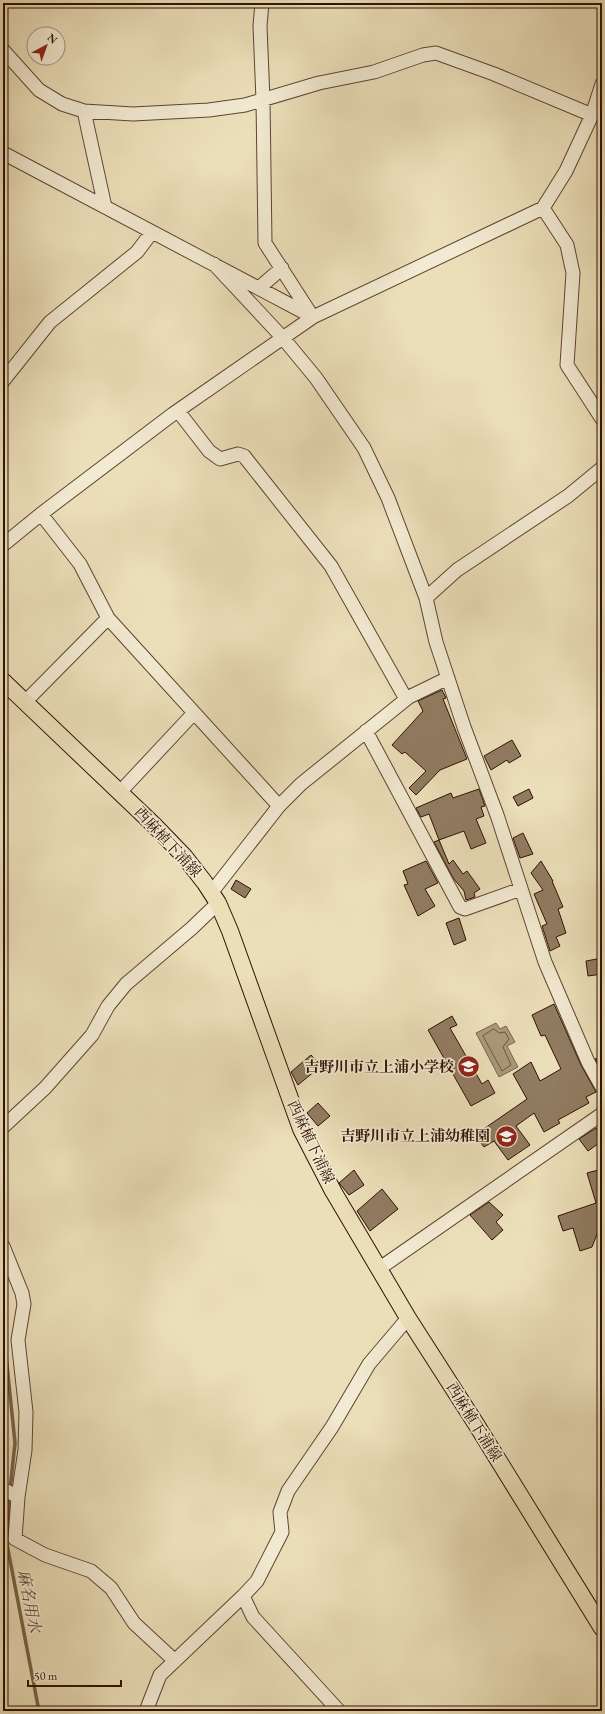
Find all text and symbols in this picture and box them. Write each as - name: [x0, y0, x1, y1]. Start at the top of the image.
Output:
- north arrow: [26, 26, 66, 66]
- text: N: [45, 30, 61, 47]
- street label: 西麻植下浦線: [131, 802, 206, 881]
- school or university icon: 吉野川市立上浦小学校: [456, 1054, 482, 1080]
- place label: 吉野川市立上浦小学校: [304, 1057, 454, 1076]
- street label: 西麻植下浦線: [284, 1097, 339, 1187]
- school or university icon: 吉野川市立上浦幼稚園: [493, 1123, 519, 1149]
- place label: 吉野川市立上浦幼稚園: [340, 1126, 490, 1145]
- street label: 西麻植下浦線: [443, 1379, 506, 1465]
- water label: 麻名用水: [13, 1568, 46, 1636]
- scale bar: [28, 1662, 121, 1688]
- text: 50 m: [34, 1668, 58, 1684]

